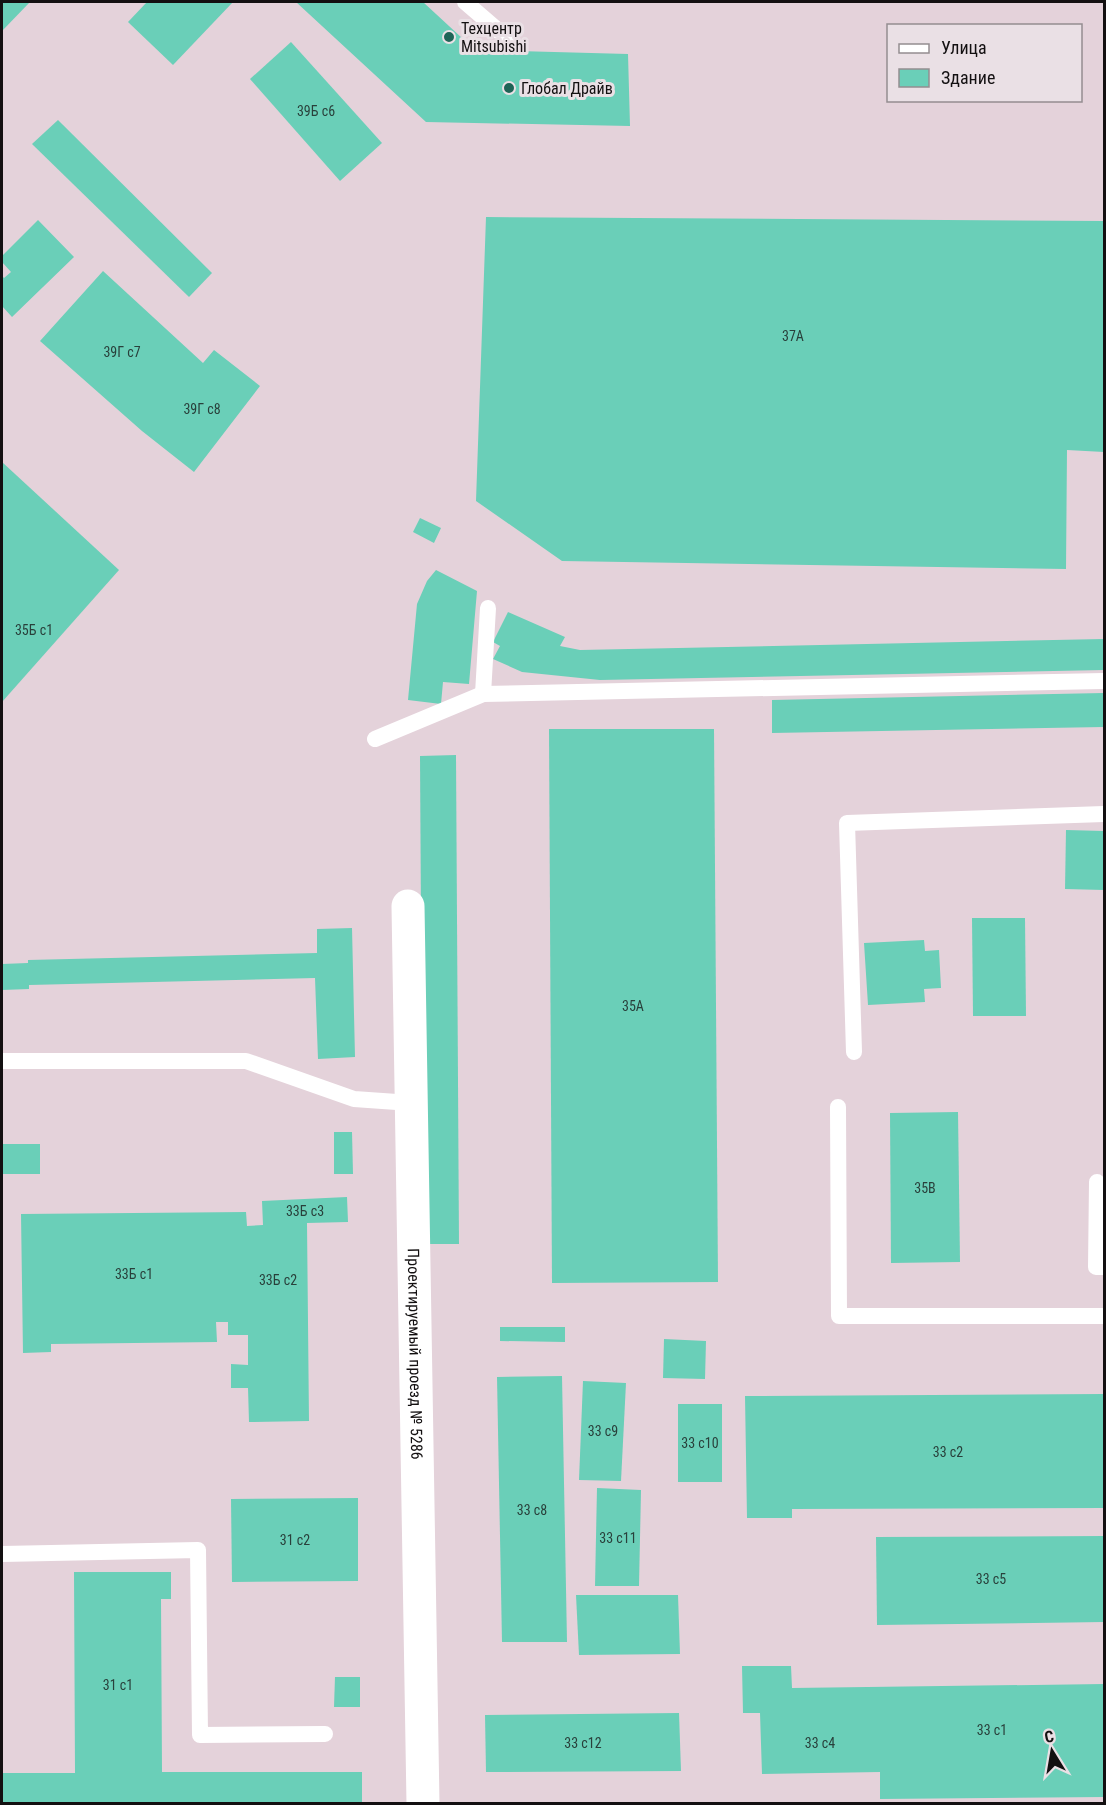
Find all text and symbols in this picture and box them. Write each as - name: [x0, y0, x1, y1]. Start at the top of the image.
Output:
- place label: Техцентр Mitsubishi: [461, 19, 527, 56]
- legend: [887, 24, 1082, 102]
- marker: Техцентр Mitsubishi: [442, 30, 456, 44]
- text: Улица: [941, 37, 987, 58]
- text: Здание: [941, 67, 995, 88]
- place label: Глобал Драйв: [521, 79, 613, 98]
- marker: Глобал Драйв: [502, 81, 516, 95]
- house number: 39Б с6: [297, 103, 335, 119]
- house number: 37А: [782, 328, 804, 344]
- house number: 39Г с7: [103, 344, 141, 360]
- house number: 39Г с8: [183, 401, 221, 417]
- house number: 35Б с1: [15, 622, 53, 638]
- house number: 35А: [622, 998, 644, 1014]
- house number: 35В: [914, 1180, 936, 1196]
- house number: 33Б с3: [286, 1203, 324, 1219]
- street label: Проектируемый проезд № 5286: [404, 1248, 426, 1460]
- house number: 33Б с1: [115, 1266, 153, 1282]
- house number: 33Б с2: [259, 1272, 297, 1288]
- house number: 33 с9: [588, 1423, 618, 1439]
- house number: 33 с10: [681, 1435, 719, 1451]
- house number: 33 с2: [933, 1444, 963, 1460]
- house number: 33 с8: [517, 1502, 547, 1518]
- house number: 33 с11: [599, 1530, 637, 1546]
- house number: 31 с2: [280, 1532, 310, 1548]
- house number: 33 с5: [976, 1571, 1006, 1587]
- house number: 31 с1: [103, 1677, 133, 1693]
- north arrow: [1022, 1721, 1082, 1781]
- house number: 33 с1: [977, 1722, 1007, 1738]
- text: С: [1043, 1727, 1056, 1747]
- house number: 33 с12: [564, 1735, 602, 1751]
- house number: 33 с4: [805, 1735, 835, 1751]

